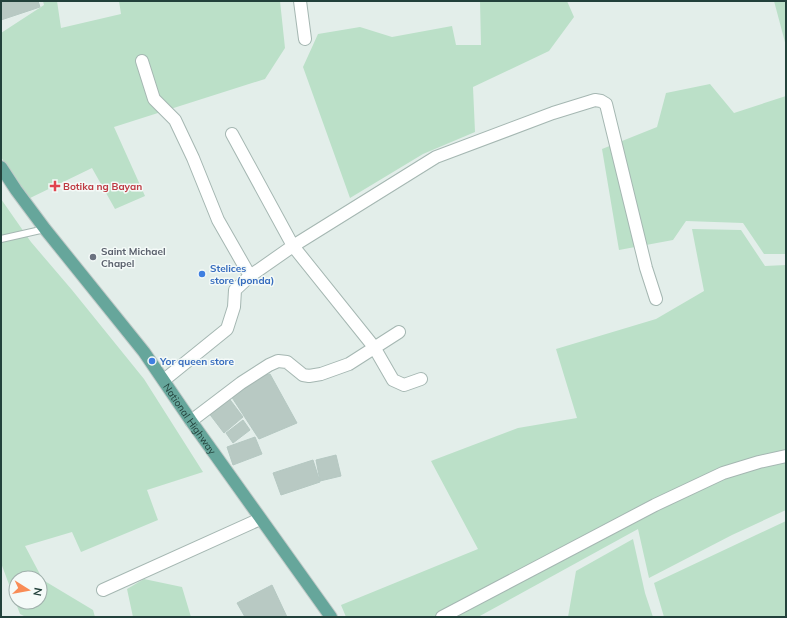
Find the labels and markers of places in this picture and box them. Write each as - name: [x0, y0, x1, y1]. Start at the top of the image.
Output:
- place label: Botika ng Bayan: [63, 180, 142, 193]
- marker: Botika ng Bayan: [50, 181, 60, 191]
- place label: Saint Michael Chapel: [101, 245, 166, 270]
- marker: Saint Michael Chapel: [88, 252, 98, 262]
- place label: Stelices store (ponda): [210, 262, 274, 287]
- marker: Stelices store (ponda): [197, 269, 207, 279]
- place label: Yor queen store: [159, 355, 234, 368]
- marker: Yor queen store: [147, 356, 157, 366]

